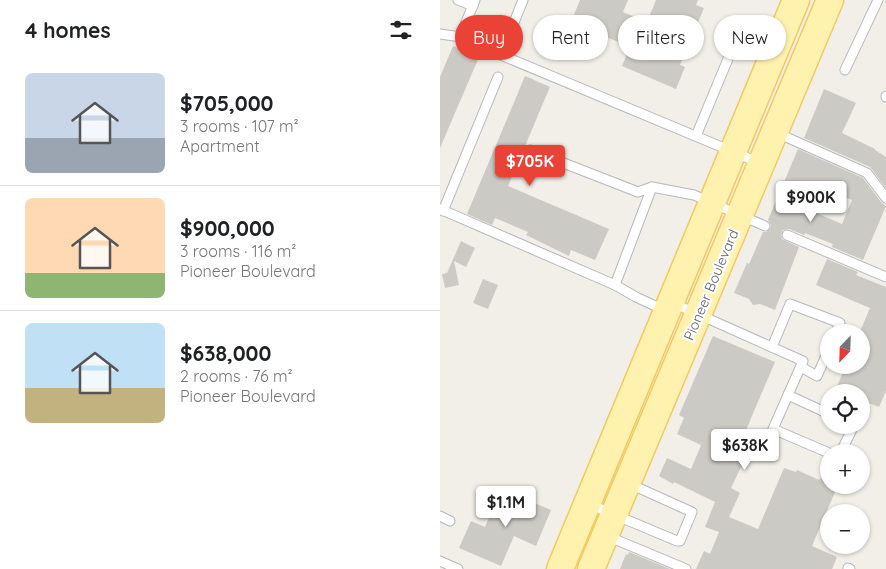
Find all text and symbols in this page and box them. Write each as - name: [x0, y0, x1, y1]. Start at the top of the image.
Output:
- chip: Buy: [455, 15, 523, 60]
- chip: Rent: [533, 15, 608, 60]
- chip: Filters: [618, 15, 704, 60]
- chip: New: [714, 15, 786, 60]
- icon: filters: [387, 16, 415, 44]
- text: 4 homes: [25, 17, 111, 43]
- text: $705,000: [180, 90, 274, 116]
- icon: home: [65, 93, 125, 153]
- text: 3 rooms · 107 m²: [180, 116, 299, 136]
- text: Apartment: [180, 136, 260, 156]
- pin: $705K: [495, 144, 565, 187]
- text: $705K: [506, 151, 554, 171]
- pin: $900K: [776, 180, 846, 223]
- text: $900K: [787, 187, 835, 207]
- text: $900,000: [180, 215, 275, 241]
- icon: home: [65, 218, 125, 278]
- street label: Pioneer Boulevard: [680, 227, 742, 343]
- text: 3 rooms · 116 m²: [180, 241, 296, 261]
- text: Pioneer Boulevard: [180, 261, 316, 281]
- north arrow: [820, 324, 870, 374]
- map controls: [820, 324, 870, 554]
- text: $638,000: [180, 340, 271, 366]
- icon: home: [65, 343, 125, 403]
- text: 2 rooms · 76 m²: [180, 366, 293, 386]
- button: locate: [820, 384, 870, 434]
- text: Pioneer Boulevard: [180, 386, 316, 406]
- pin: $638K: [710, 428, 780, 471]
- text: $638K: [722, 435, 768, 455]
- button: +: [820, 444, 870, 494]
- pin: $1.1M: [471, 486, 541, 528]
- text: $1.1M: [487, 492, 525, 512]
- button: −: [820, 504, 870, 554]

